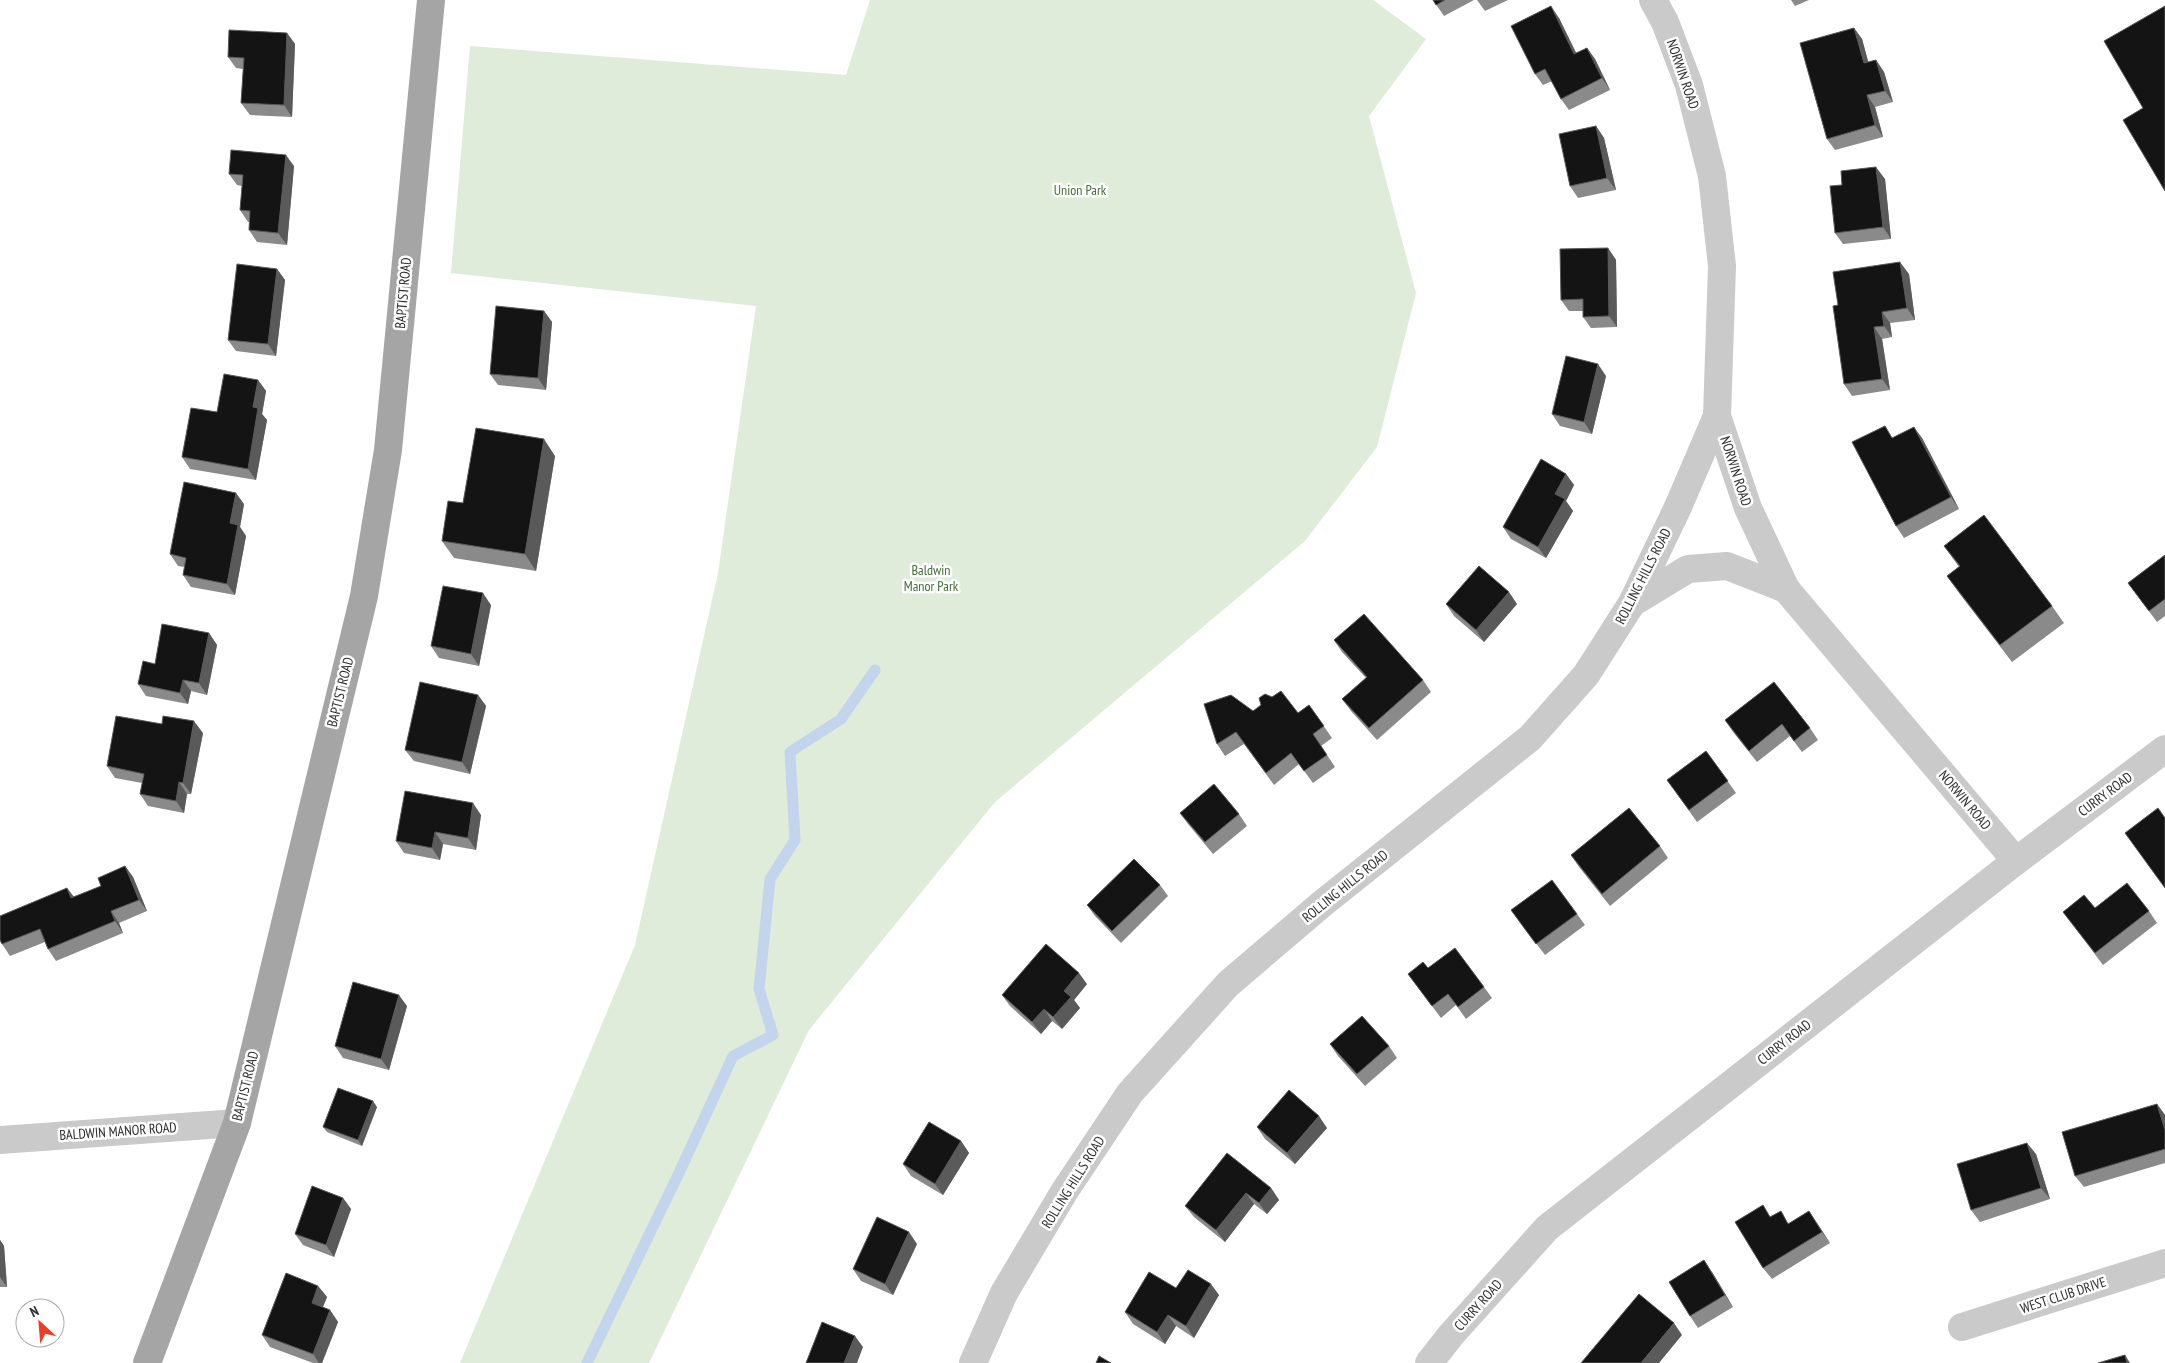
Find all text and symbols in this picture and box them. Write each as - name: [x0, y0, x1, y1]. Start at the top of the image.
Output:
- street label: NORWIN ROAD: [1663, 37, 1703, 111]
- park label: Union Park: [1054, 181, 1107, 199]
- street label: BAPTIST ROAD: [391, 257, 415, 329]
- street label: NORWIN ROAD: [1716, 434, 1756, 508]
- street label: ROLLING HILLS ROAD: [1611, 525, 1675, 627]
- park label: Baldwin Manor Park: [904, 561, 959, 595]
- street label: BAPTIST ROAD: [323, 655, 357, 729]
- street label: NORWIN ROAD: [1935, 766, 1995, 834]
- street label: CURRY ROAD: [2074, 768, 2136, 820]
- street label: ROLLING HILLS ROAD: [1298, 846, 1392, 926]
- street label: CURRY ROAD: [1754, 1015, 1814, 1069]
- street label: BAPTIST ROAD: [228, 1049, 262, 1123]
- street label: BALDWIN MANOR ROAD: [59, 1118, 177, 1144]
- street label: ROLLING HILLS ROAD: [1037, 1133, 1109, 1231]
- street label: WEST CLUB DRIVE: [2018, 1273, 2108, 1317]
- street label: CURRY ROAD: [1450, 1275, 1506, 1335]
- north arrow: [15, 1298, 65, 1348]
- text: N: [27, 1302, 42, 1321]

